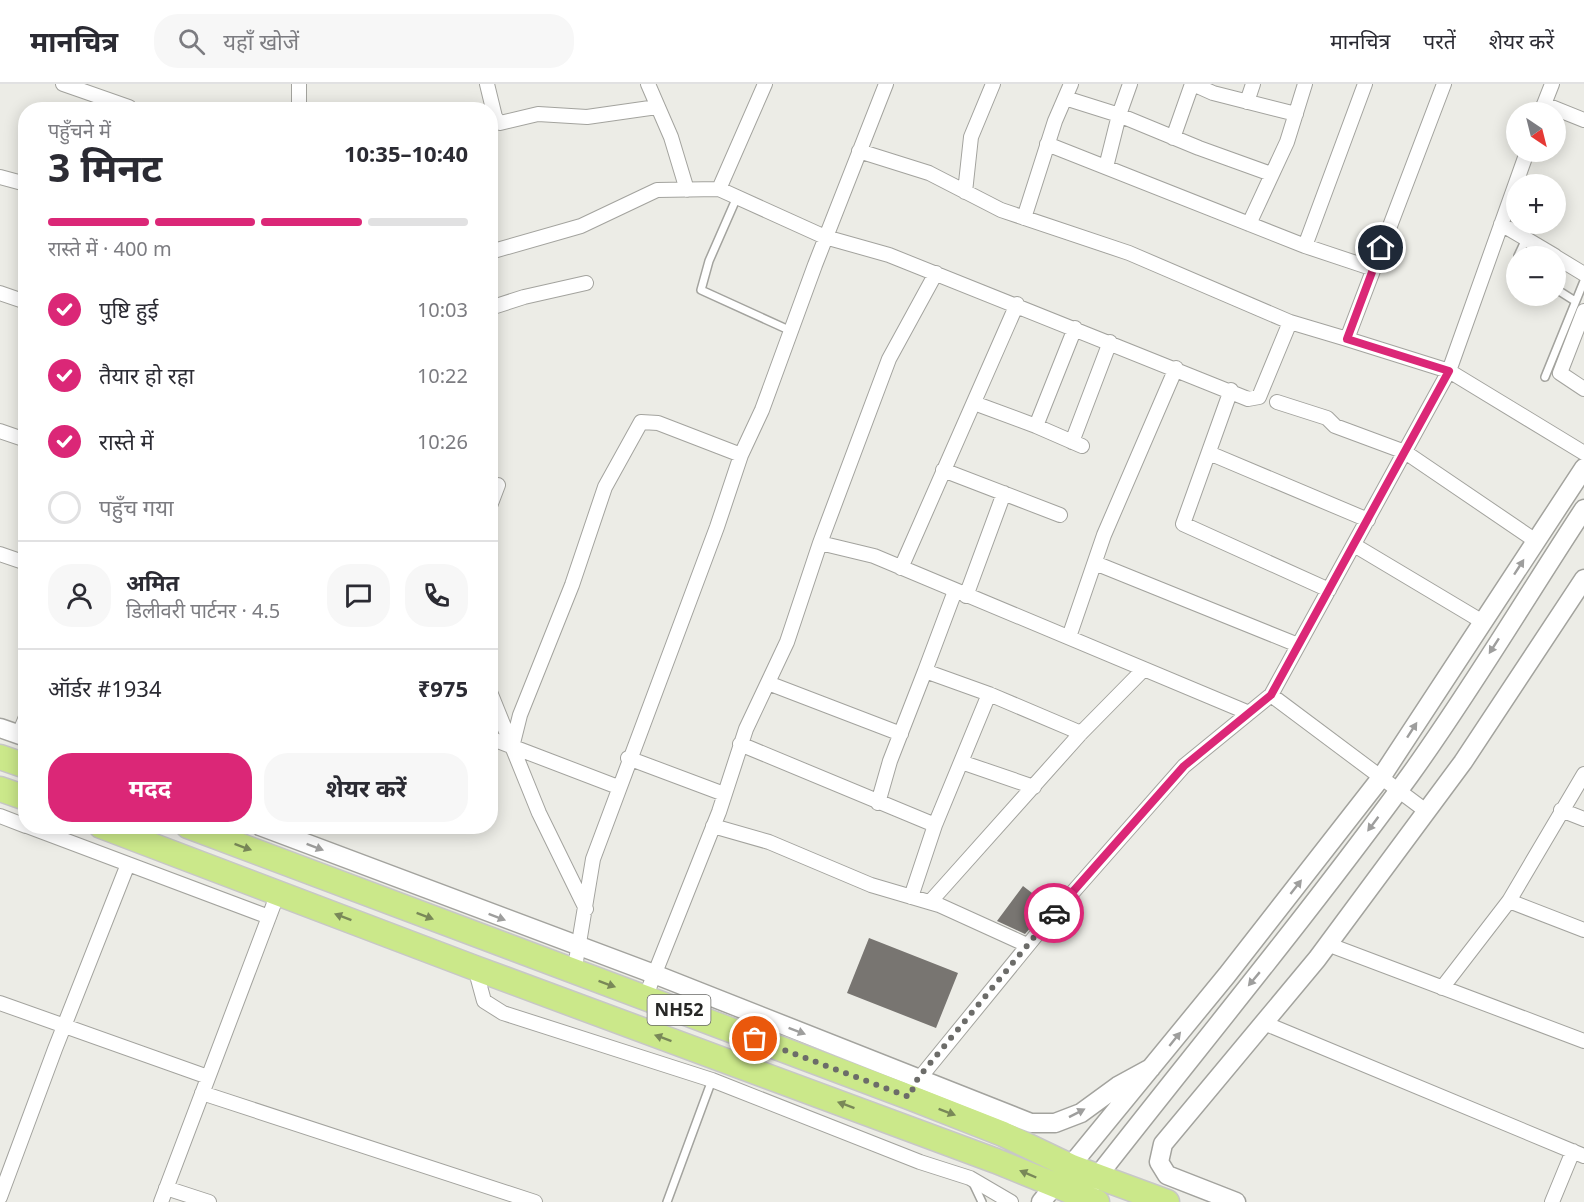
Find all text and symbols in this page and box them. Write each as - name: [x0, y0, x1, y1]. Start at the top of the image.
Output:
- search box: [154, 14, 574, 68]
- text: मानचित्र: [30, 22, 118, 60]
- icon: search: [175, 25, 208, 58]
- text: यहाँ खोजें: [223, 26, 299, 56]
- text: मानचित्र: [1330, 27, 1390, 55]
- text: परतें: [1423, 27, 1456, 55]
- text: शेयर करें: [1489, 27, 1554, 55]
- north arrow: [1506, 102, 1566, 162]
- map controls: [1506, 102, 1566, 306]
- text: पहुँचने में: [48, 117, 111, 144]
- text: 10:35–10:40: [344, 138, 468, 168]
- text: 3 मिनट: [48, 140, 162, 193]
- button: +: [1506, 174, 1566, 234]
- pin: [1355, 222, 1406, 273]
- icon: home: [1364, 231, 1397, 264]
- text: रास्ते में · 400 m: [48, 235, 172, 262]
- button: −: [1506, 246, 1566, 306]
- icon: check: [48, 293, 81, 326]
- text: पुष्टि हुई: [99, 294, 158, 324]
- text: 10:03: [417, 296, 468, 323]
- icon: check: [48, 359, 81, 392]
- text: तैयार हो रहा: [99, 360, 194, 390]
- text: 10:22: [417, 362, 468, 389]
- icon: check: [48, 425, 81, 458]
- text: रास्ते में: [99, 426, 154, 456]
- text: 10:26: [417, 428, 468, 455]
- text: पहुँच गया: [99, 492, 174, 522]
- one-way arrow: [1513, 559, 1524, 575]
- button: person: [48, 564, 111, 627]
- button: chat: [327, 564, 390, 627]
- button: phone: [405, 564, 468, 627]
- text: अमित: [126, 567, 179, 597]
- text: डिलीवरी पार्टनर · 4.5: [126, 597, 280, 624]
- one-way arrow: [1489, 638, 1500, 654]
- text: ऑर्डर #1934: [48, 673, 162, 703]
- text: ₹975: [418, 673, 468, 703]
- one-way arrow: [1407, 722, 1418, 738]
- button: मदद: [48, 753, 252, 822]
- button: शेयर करें: [264, 753, 468, 822]
- one-way arrow: [1367, 817, 1379, 832]
- one-way arrow: [234, 842, 252, 852]
- one-way arrow: [306, 843, 324, 853]
- one-way arrow: [1290, 879, 1302, 894]
- courier: [1024, 883, 1084, 943]
- icon: car: [1038, 897, 1071, 930]
- one-way arrow: [416, 911, 434, 921]
- one-way arrow: [333, 912, 351, 922]
- one-way arrow: [488, 913, 506, 922]
- one-way arrow: [1248, 971, 1261, 986]
- one-way arrow: [599, 980, 617, 990]
- road number: NH52: [648, 995, 710, 1025]
- pin: [729, 1013, 780, 1064]
- icon: bag: [738, 1022, 771, 1055]
- one-way arrow: [789, 1026, 807, 1036]
- one-way arrow: [1168, 1031, 1181, 1047]
- one-way arrow: [653, 1032, 671, 1042]
- one-way arrow: [836, 1100, 854, 1110]
- one-way arrow: [938, 1108, 956, 1117]
- one-way arrow: [1069, 1108, 1086, 1118]
- one-way arrow: [1019, 1169, 1037, 1178]

